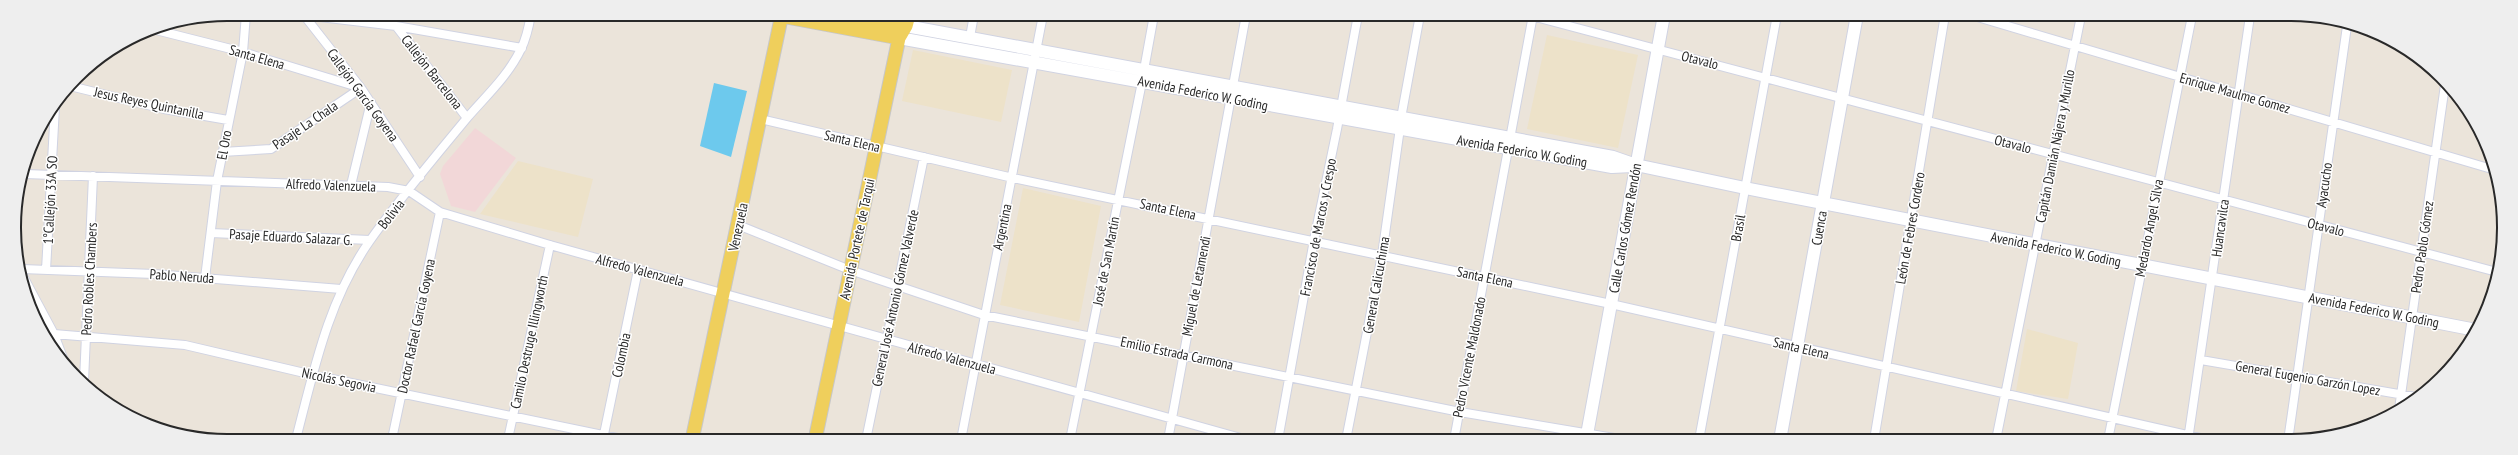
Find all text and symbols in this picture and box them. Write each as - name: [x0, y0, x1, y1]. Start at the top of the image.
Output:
- street label: Callejón Barcelona: [397, 31, 467, 113]
- street label: Santa Elena: [227, 40, 287, 74]
- street label: Callejón García Goyena: [323, 45, 403, 145]
- street label: Otavalo: [1680, 47, 1720, 73]
- street label: Capitán Damián Nájera y Murillo: [2031, 68, 2079, 224]
- street label: Enrique Maulme Gomez: [2178, 69, 2292, 117]
- street label: Avenida Federico W. Goding: [1136, 72, 1270, 114]
- street label: Jesus Reyes Quintanilla: [91, 82, 206, 123]
- street label: Pasaje La Chala: [269, 97, 341, 153]
- street label: Santa Elena: [822, 126, 882, 156]
- street label: El Oro: [213, 129, 235, 161]
- street label: Avenida Federico W. Goding: [1455, 131, 1589, 171]
- street label: Otavalo: [1993, 131, 2033, 157]
- street label: 1°Callejón 33A SO: [39, 155, 61, 245]
- street label: Francisco de Marcos y Crespo: [1296, 157, 1340, 297]
- street label: Ayacucho: [2312, 161, 2336, 209]
- street label: Calle Carlos Gómez Rendón: [1605, 162, 1645, 294]
- street label: León de Febres Cordero: [1891, 171, 1929, 285]
- street label: Alfredo Valenzuela: [286, 174, 376, 196]
- street label: Avenida Portete de Tarqui: [835, 177, 879, 301]
- street label: Medardo Angel Silva: [2131, 178, 2167, 278]
- street label: Santa Elena: [1138, 194, 1198, 224]
- street label: Bolivia: [374, 195, 408, 233]
- street label: Huancavilca: [2207, 198, 2233, 258]
- street label: Pedro Pablo Gómez: [2407, 200, 2437, 294]
- street label: Venezuela: [724, 201, 752, 254]
- street label: Argentina: [988, 202, 1016, 252]
- street label: General José Antonio Gómez Valverde: [867, 208, 923, 388]
- street label: Cuenca: [1807, 209, 1831, 247]
- street label: Brasil: [1727, 212, 1749, 243]
- street label: Otavalo: [2306, 214, 2346, 240]
- street label: José de San Martín: [1088, 215, 1123, 308]
- street label: Pedro Robles Chambers: [77, 222, 101, 336]
- street label: Pasaje Eduardo Salazar G.: [229, 225, 353, 249]
- street label: Avenida Federico W. Goding: [1989, 228, 2123, 270]
- street label: Miguel de Letamendi: [1177, 234, 1215, 338]
- street label: General Calicuchima: [1359, 235, 1393, 335]
- street label: Alfredo Valenzuela: [594, 250, 686, 290]
- street label: Doctor Rafael García Goyena: [393, 257, 439, 395]
- street label: Santa Elena: [1455, 262, 1515, 292]
- street label: Pablo Neruda: [149, 265, 215, 287]
- street label: Camilo Destruge Illingworth: [506, 274, 552, 410]
- street label: Avenida Federico W. Goding: [2307, 289, 2441, 331]
- street label: Pedro Vicente Maldonado: [1448, 295, 1490, 419]
- street label: Colombia: [607, 331, 635, 379]
- street label: Emilio Estrada Carmona: [1119, 332, 1235, 374]
- street label: Santa Elena: [1771, 333, 1831, 363]
- street label: Alfredo Valenzuela: [906, 338, 998, 378]
- street label: General Eugenio Garzón Lopez: [2234, 356, 2382, 400]
- street label: Nicolás Segovia: [300, 363, 378, 397]

